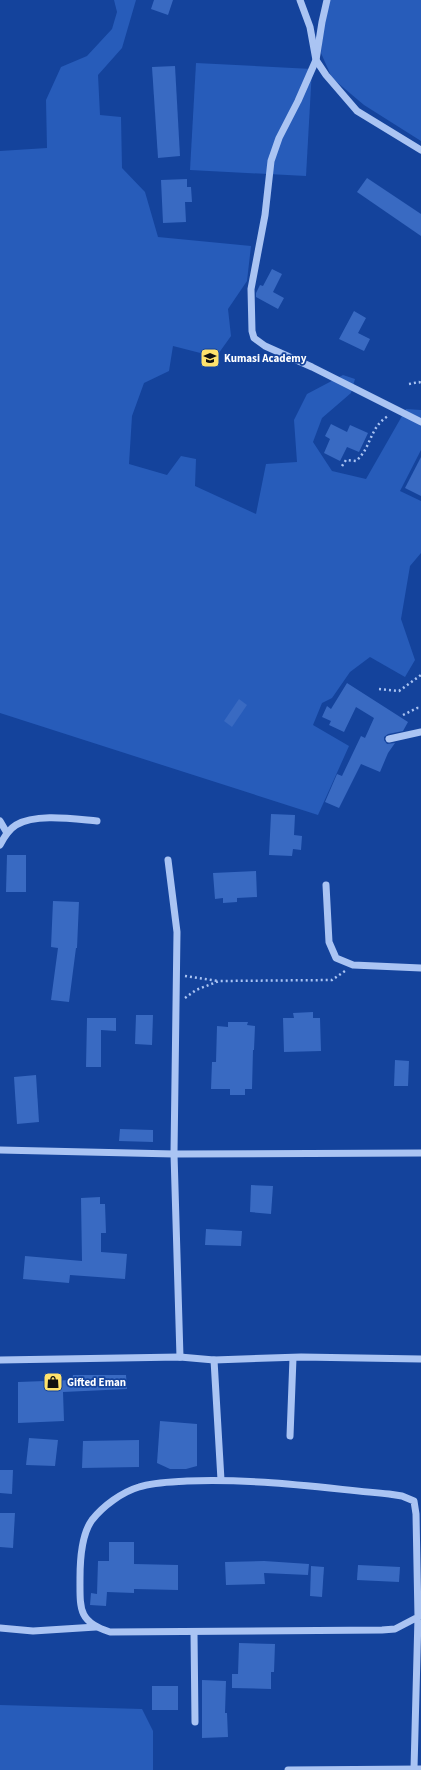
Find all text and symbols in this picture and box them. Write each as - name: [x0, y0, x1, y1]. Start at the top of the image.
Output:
- school or university icon: Kumasi Academy: [199, 347, 221, 369]
- place label: Kumasi Academy: [224, 351, 307, 366]
- shop icon: Gifted Eman: [42, 1371, 64, 1393]
- place label: Gifted Eman: [67, 1375, 126, 1390]

